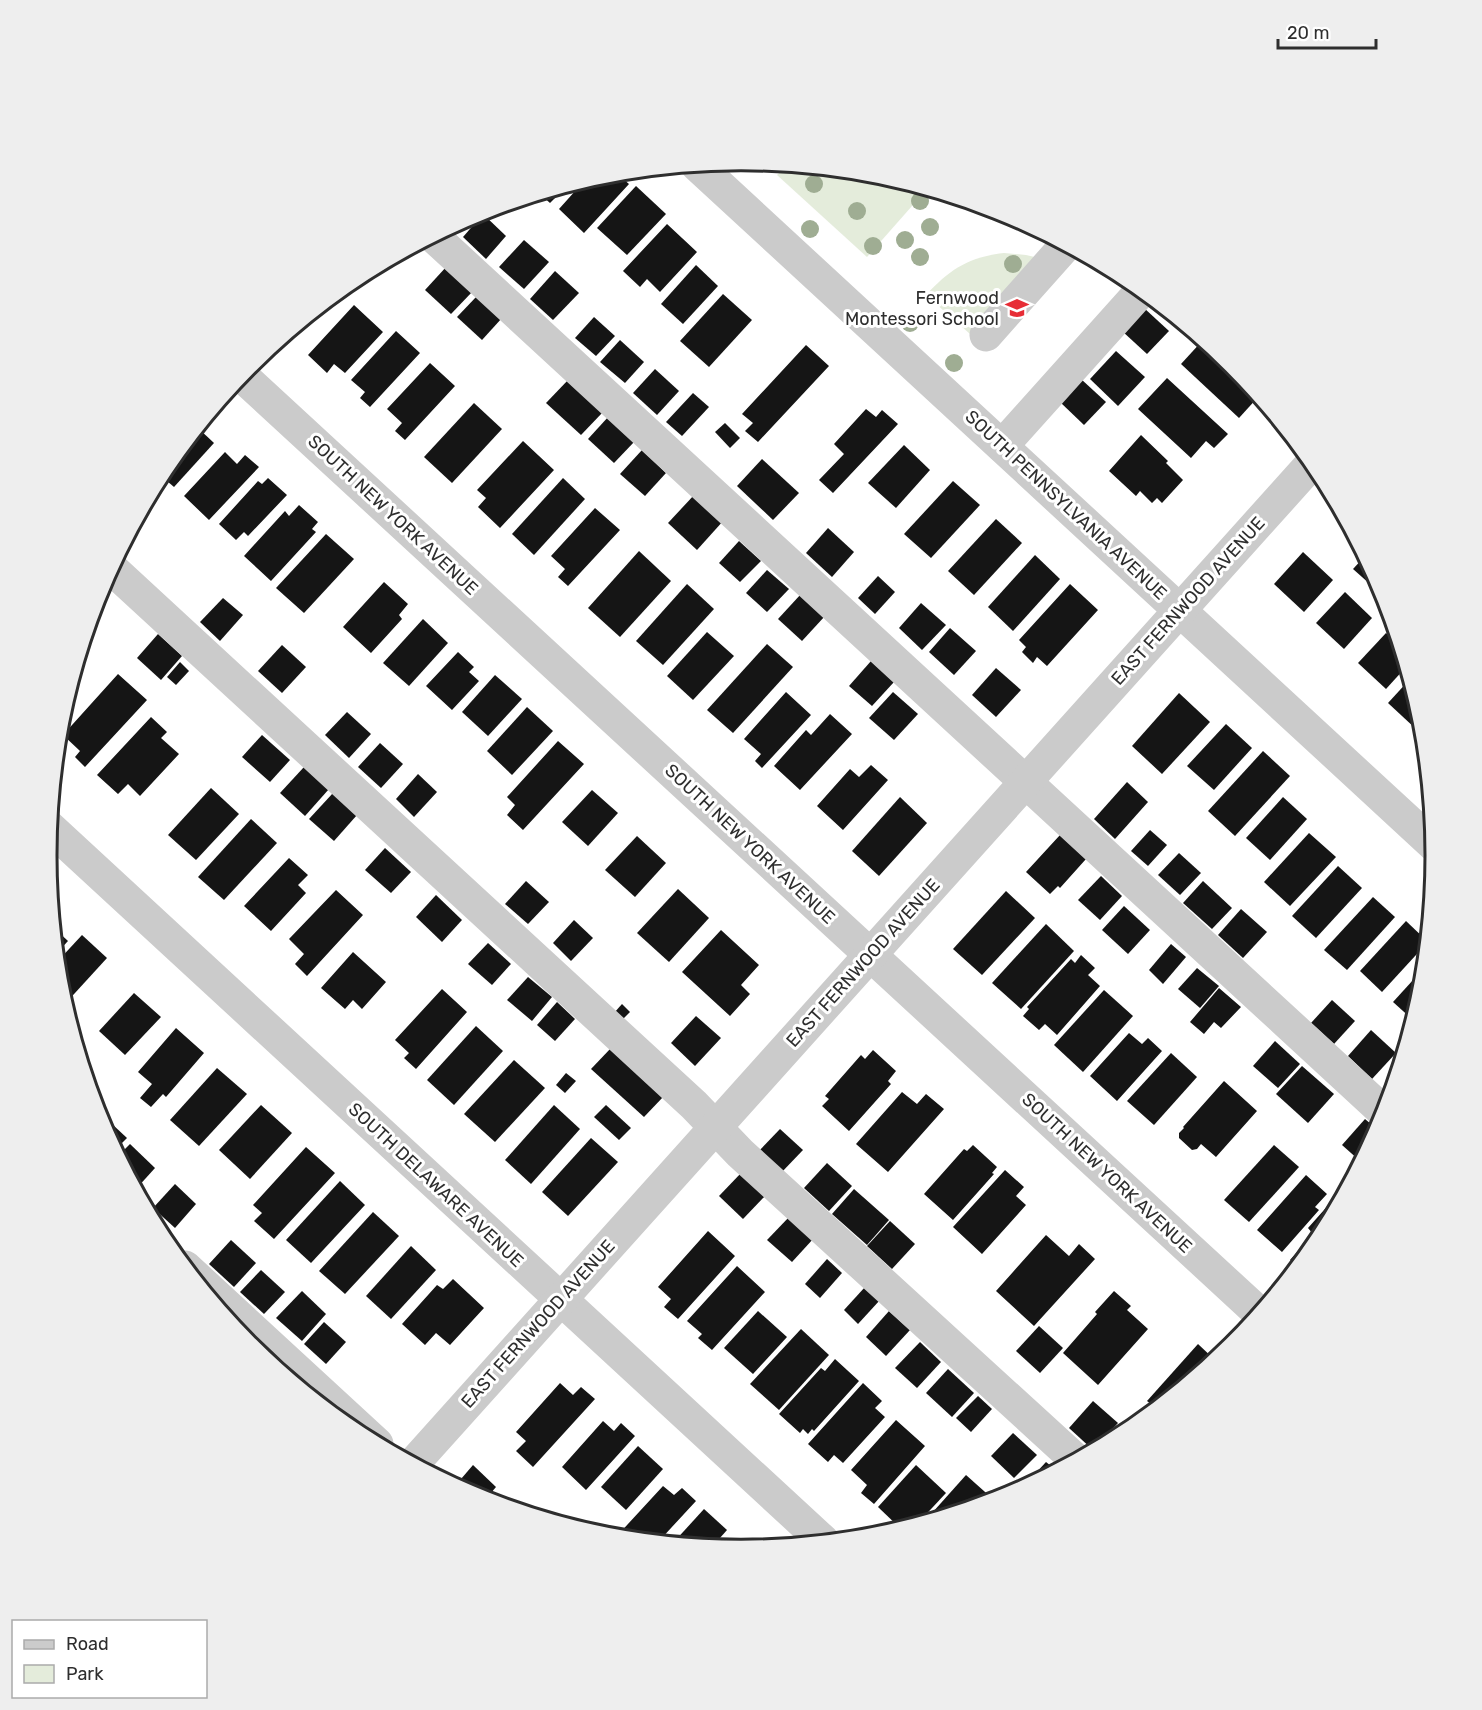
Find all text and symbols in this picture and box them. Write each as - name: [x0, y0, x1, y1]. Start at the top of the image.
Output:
- scale bar: [1278, 12, 1376, 50]
- text: 20 m: [1287, 22, 1329, 44]
- place label: Fernwood Montessori School: [845, 287, 999, 330]
- school or university icon: Fernwood Montessori School: [1004, 295, 1030, 321]
- street label: SOUTH PENNSYLVANIA AVENUE: [961, 406, 1171, 604]
- street label: SOUTH NEW YORK AVENUE: [303, 430, 483, 600]
- street label: EAST FERNWOOD AVENUE: [1107, 512, 1269, 690]
- street label: SOUTH NEW YORK AVENUE: [660, 759, 840, 929]
- street label: EAST FERNWOOD AVENUE: [782, 874, 944, 1052]
- street label: SOUTH NEW YORK AVENUE: [1017, 1088, 1197, 1258]
- street label: SOUTH DELAWARE AVENUE: [344, 1098, 528, 1272]
- street label: EAST FERNWOOD AVENUE: [457, 1235, 619, 1413]
- legend: [12, 1620, 207, 1698]
- text: Road: [66, 1633, 109, 1655]
- text: Park: [66, 1663, 104, 1685]

